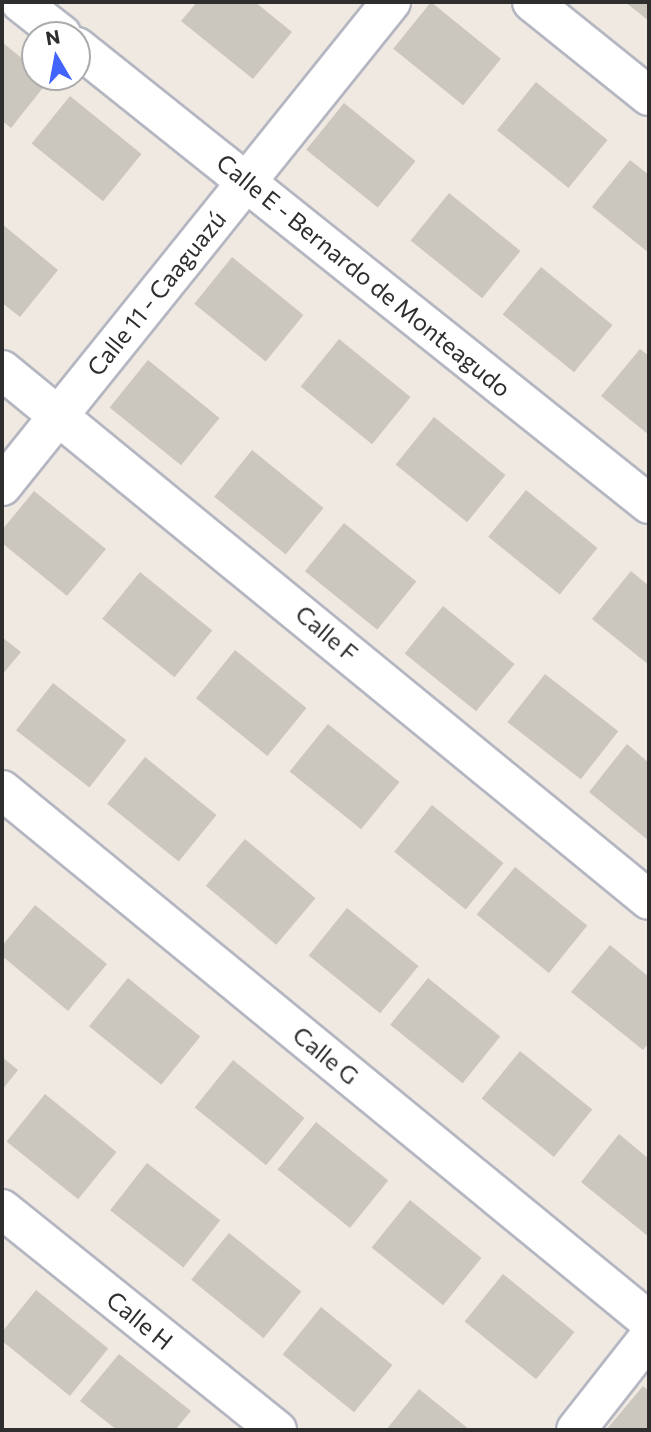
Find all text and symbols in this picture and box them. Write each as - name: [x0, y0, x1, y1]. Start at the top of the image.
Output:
- north arrow: [21, 21, 91, 91]
- text: N: [44, 24, 62, 49]
- street label: Calle E - Bernardo de Monteagudo: [211, 147, 517, 403]
- street label: Calle 11 - Caaguazú: [81, 205, 231, 381]
- street label: Calle F: [290, 599, 364, 667]
- street label: Calle G: [287, 1020, 365, 1090]
- street label: Calle H: [101, 1285, 179, 1355]

